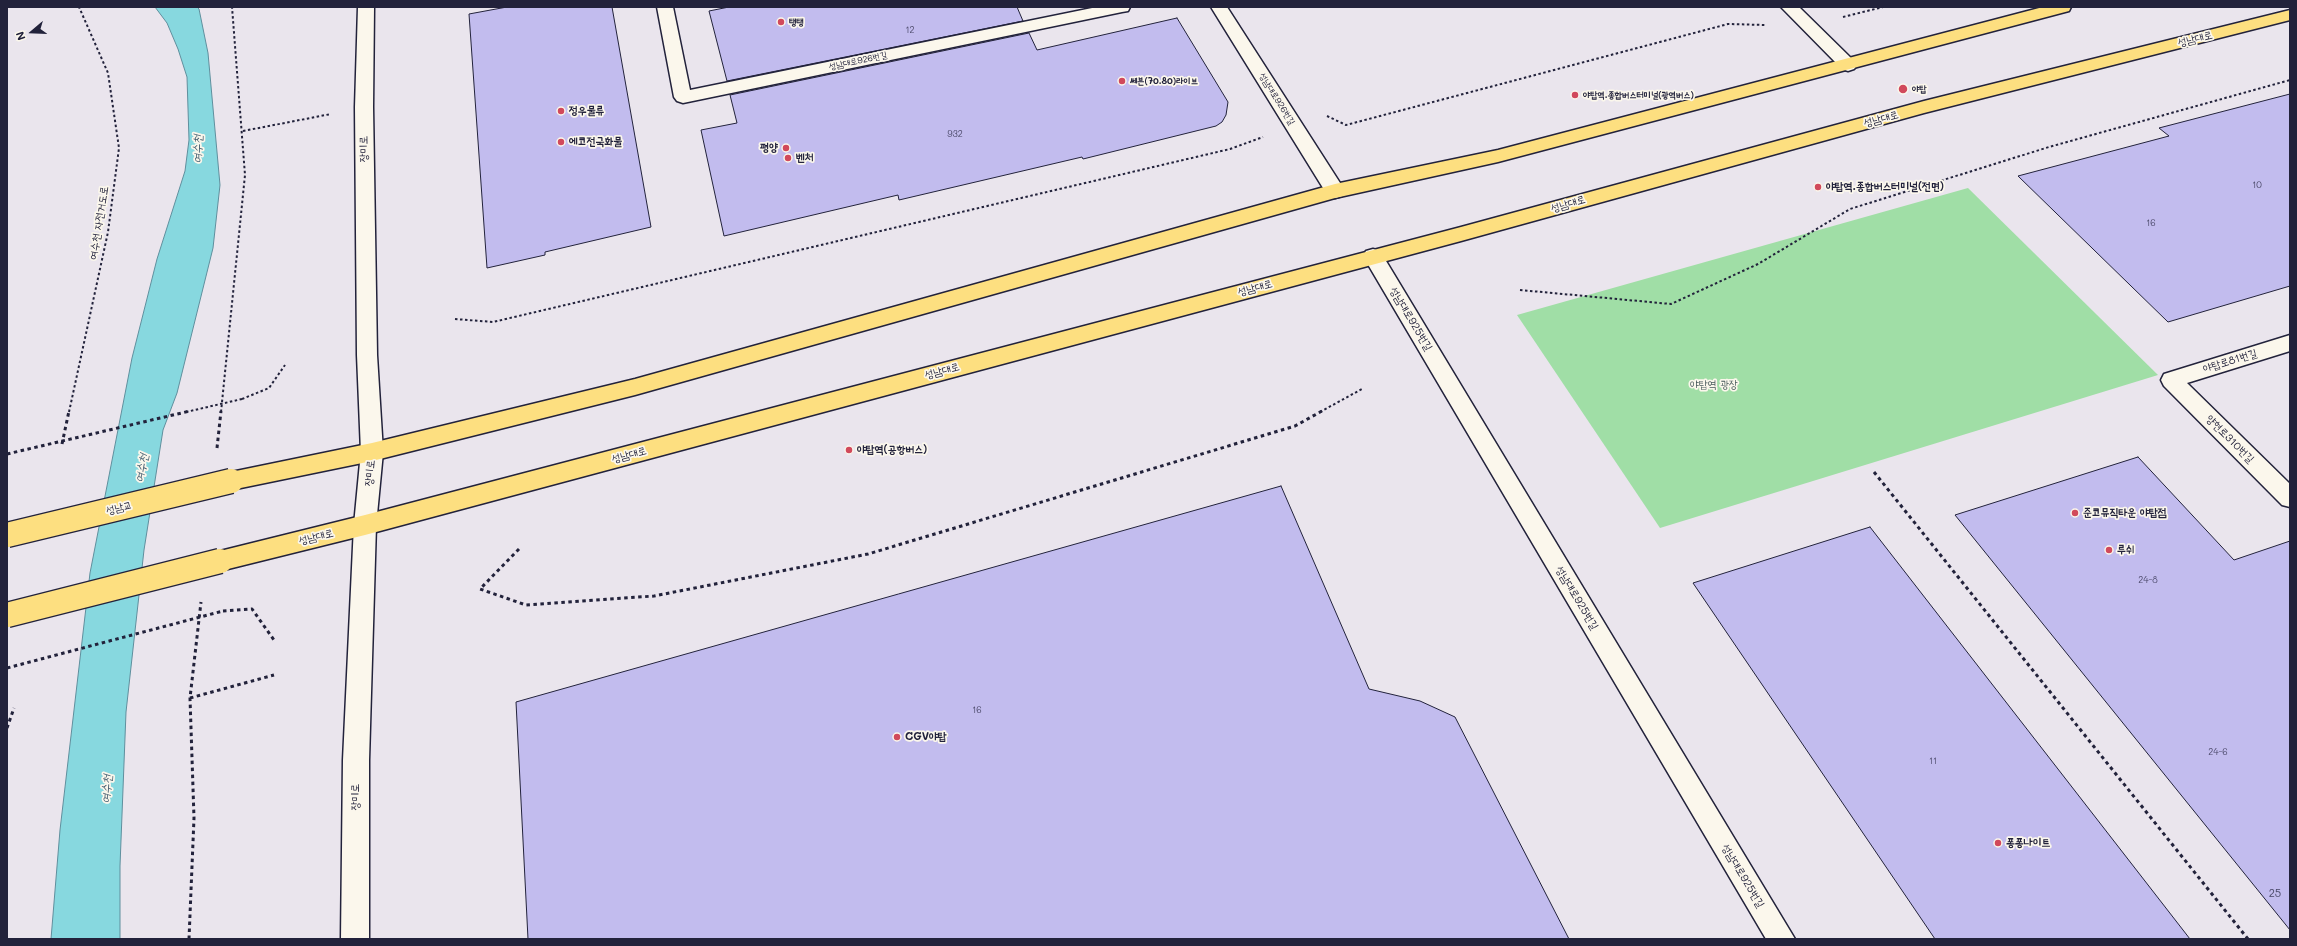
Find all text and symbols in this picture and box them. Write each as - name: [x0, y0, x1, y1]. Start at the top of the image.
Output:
- north arrow: [12, 12, 52, 52]
- marker: 탱탱: [776, 17, 786, 27]
- place label: 탱탱: [789, 17, 803, 27]
- house number: 12: [905, 25, 915, 35]
- street label: 성남대로: [2176, 28, 2214, 50]
- text: N: [12, 30, 29, 42]
- street label: 성남대로926번길: [828, 50, 888, 72]
- street label: 성남대로926번길: [1257, 71, 1297, 127]
- marker: 쎄븐(70.80)라이브: [1117, 76, 1127, 86]
- place label: 쎄븐(70.80)라이브: [1130, 76, 1198, 86]
- marker: 야탑: [1897, 83, 1909, 95]
- place label: 야탑: [1912, 84, 1926, 94]
- marker: 야탑역.종합버스터미널(광역버스): [1570, 90, 1580, 100]
- place label: 야탑역.종합버스터미널(광역버스): [1583, 90, 1694, 100]
- place label: 정우물류: [569, 104, 604, 118]
- marker: 정우물류: [556, 106, 566, 116]
- street label: 성남대로: [1862, 108, 1900, 130]
- house number: 932: [947, 129, 963, 139]
- water label: 여수천: [191, 134, 205, 164]
- place label: 에코전국화물: [569, 135, 622, 149]
- street label: 장미로: [357, 136, 371, 162]
- marker: 에코전국화물: [556, 137, 566, 147]
- place label: 평양: [760, 141, 778, 155]
- marker: 평양: [781, 143, 791, 153]
- place label: 벤처: [796, 151, 814, 165]
- marker: 벤처: [783, 153, 793, 163]
- place label: 야탑역.종합버스터미널(전면): [1826, 180, 1944, 194]
- house number: 10: [2252, 180, 2262, 190]
- marker: 야탑역.종합버스터미널(전면): [1813, 182, 1823, 192]
- street label: 여수천 자전거도로: [87, 185, 111, 261]
- street label: 성남대로: [1549, 193, 1587, 215]
- house number: 16: [2146, 218, 2156, 228]
- street label: 성남대로: [1236, 277, 1274, 299]
- street label: 성남대로925번길: [1387, 285, 1435, 353]
- street label: 야탑로81번길: [2201, 347, 2259, 375]
- street label: 성남대로: [923, 360, 961, 382]
- park label: 야탑역 광장: [1690, 378, 1738, 392]
- street label: 양현로310번길: [2203, 412, 2257, 466]
- place label: 야탑역(공항버스): [857, 443, 927, 457]
- street label: 성남대로: [610, 444, 648, 466]
- marker: 야탑역(공항버스): [844, 445, 854, 455]
- water label: 여수천: [132, 452, 152, 484]
- street label: 장미로: [362, 459, 378, 487]
- street label: 성남교: [105, 498, 133, 518]
- place label: 준코뮤직타운 야탑점: [2083, 506, 2167, 520]
- marker: 준코뮤직타운 야탑점: [2070, 508, 2080, 518]
- street label: 성남대로: [297, 526, 335, 548]
- place label: 루쉬: [2117, 543, 2135, 557]
- marker: 루쉬: [2104, 545, 2114, 555]
- street label: 성남대로925번길: [1553, 564, 1601, 632]
- house number: 24-8: [2138, 575, 2158, 585]
- house number: 16: [972, 705, 982, 715]
- place label: CGV야탑: [905, 730, 947, 744]
- marker: CGV야탑: [892, 732, 902, 742]
- house number: 24-6: [2208, 747, 2228, 757]
- house number: 11: [1929, 756, 1937, 766]
- water label: 여수천: [99, 774, 115, 804]
- street label: 장미로: [349, 784, 363, 810]
- place label: 퐁퐁나이트: [2006, 836, 2050, 850]
- marker: 퐁퐁나이트: [1993, 838, 2003, 848]
- street label: 성남대로925번길: [1719, 842, 1767, 910]
- house number: 25: [2269, 887, 2281, 901]

